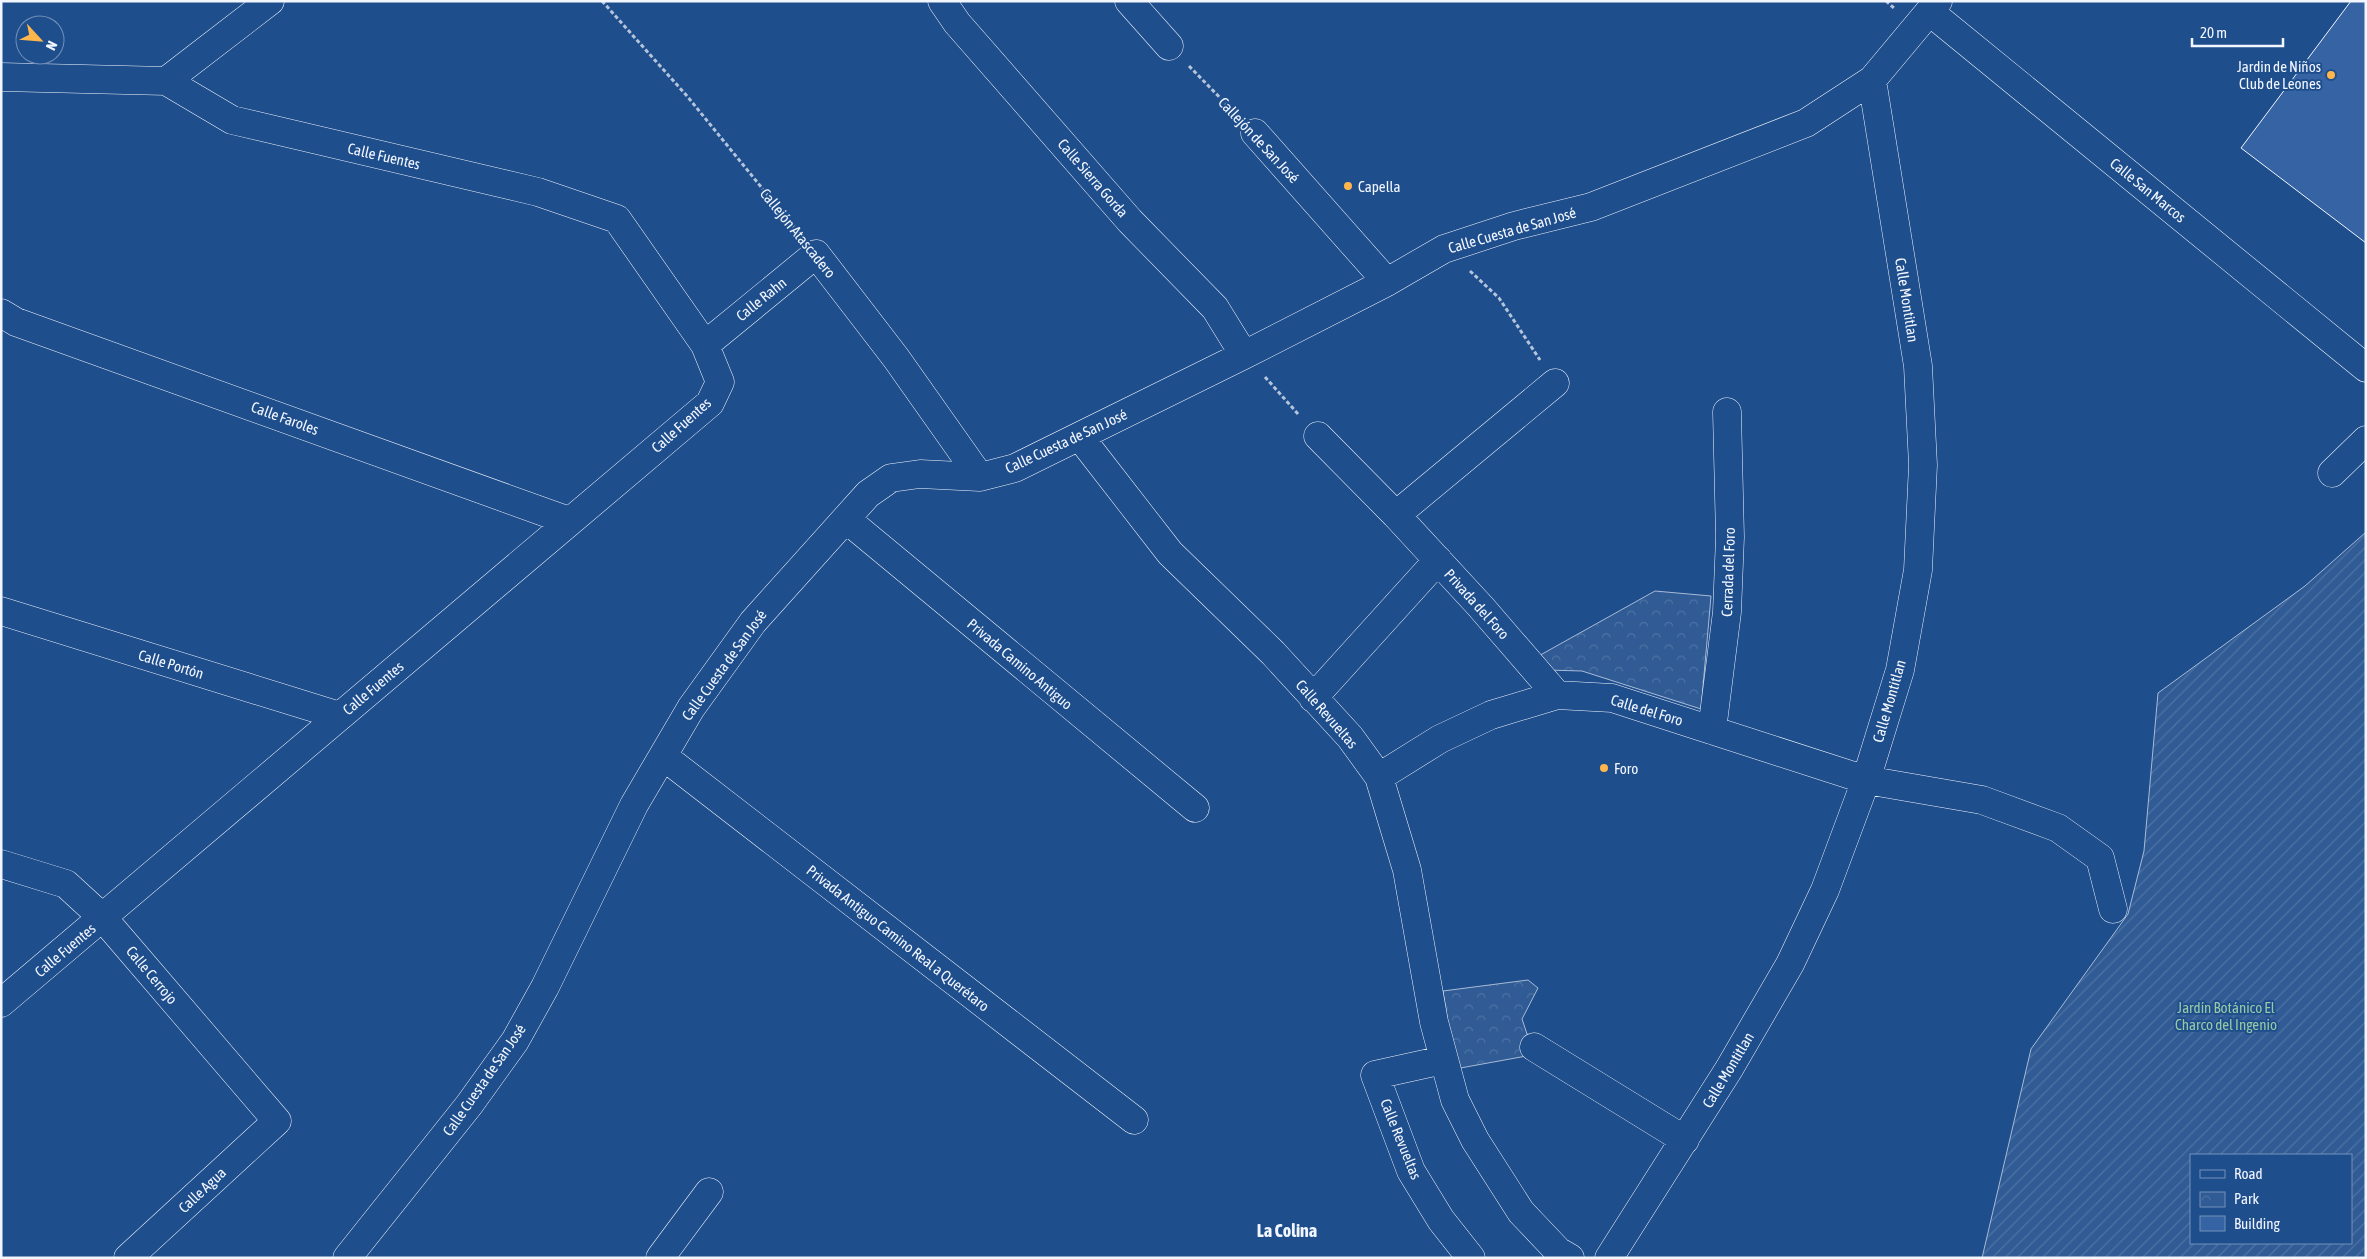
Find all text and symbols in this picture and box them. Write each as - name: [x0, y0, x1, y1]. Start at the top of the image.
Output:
- north arrow: [15, 15, 65, 65]
- scale bar: [2192, 15, 2283, 47]
- text: 20 m: [2200, 24, 2227, 41]
- text: N: [43, 38, 61, 53]
- place label: Jardin de Niños Club de Leones: [2237, 58, 2321, 92]
- marker: Jardin de Niños Club de Leones: [2325, 69, 2337, 81]
- street label: Callejón de San José: [1215, 94, 1303, 186]
- street label: Calle Sierra Gorda: [1054, 135, 1132, 221]
- street label: Calle Fuentes: [346, 139, 422, 173]
- street label: Calle San Marcos: [2107, 154, 2189, 226]
- place label: Capella: [1358, 178, 1401, 195]
- marker: Capella: [1342, 180, 1354, 192]
- street label: Callejón Atascadero: [757, 185, 839, 281]
- street label: Calle Cuesta de San José: [1446, 204, 1578, 256]
- street label: Calle Montitlan: [1892, 257, 1922, 343]
- street label: Calle Rahn: [733, 274, 789, 324]
- street label: Calle Fuentes: [648, 394, 714, 456]
- street label: Calle Faroles: [249, 398, 321, 438]
- street label: Calle Cuesta de San José: [1002, 405, 1130, 477]
- street label: Cerrada del Foro: [1718, 527, 1738, 617]
- street label: Privada del Foro: [1441, 565, 1513, 643]
- street label: Calle Cuesta de San José: [678, 606, 770, 724]
- street label: Privada Camino Antiguo: [964, 615, 1076, 713]
- street label: Calle Portón: [136, 646, 206, 682]
- street label: Calle Fuentes: [339, 658, 407, 718]
- street label: Calle Montitlan: [1869, 658, 1909, 744]
- street label: Calle Revueltas: [1293, 676, 1361, 752]
- street label: Calle del Foro: [1609, 691, 1685, 729]
- place label: Foro: [1614, 760, 1638, 777]
- marker: Foro: [1598, 762, 1610, 774]
- street label: Privada Antiguo Camino Real a Querétaro: [803, 861, 993, 1015]
- street label: Calle Fuentes: [31, 920, 99, 980]
- street label: Calle Cerrojo: [123, 943, 181, 1007]
- park label: Jardín Botánico El Charco del Ingenio: [2175, 999, 2277, 1033]
- street label: Calle Cuesta de San José: [439, 1021, 529, 1139]
- street label: Calle Montitlan: [1699, 1029, 1757, 1111]
- street label: Calle Revueltas: [1377, 1096, 1425, 1182]
- legend: [2190, 1154, 2352, 1244]
- street label: Calle Agua: [175, 1164, 229, 1216]
- text: Road: [2234, 1165, 2263, 1182]
- text: Park: [2234, 1190, 2259, 1207]
- text: Building: [2234, 1215, 2280, 1232]
- district label: La Colina: [1257, 1220, 1317, 1241]

